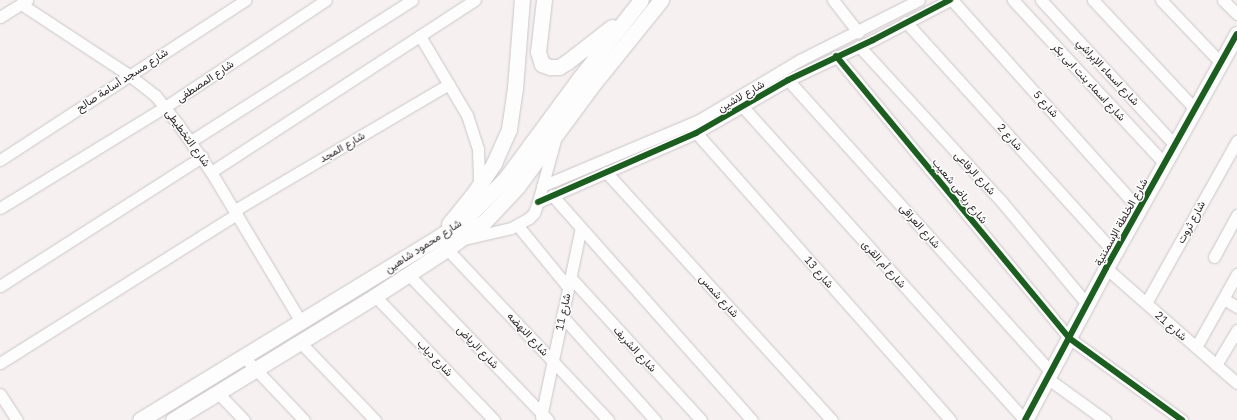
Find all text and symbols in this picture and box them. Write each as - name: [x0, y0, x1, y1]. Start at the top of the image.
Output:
- street label: شارع اسماء الإبراشي: [1074, 36, 1142, 108]
- street label: شارع اسماء بنت ابى بكر: [1050, 40, 1128, 124]
- street label: شارع مسجد أسامة صالح: [74, 45, 170, 115]
- street label: شارع المصطفى: [174, 57, 236, 105]
- street label: شارع لاشين: [715, 77, 767, 115]
- street label: شارع 5: [1031, 88, 1061, 120]
- street label: شارع التخطيطى: [163, 107, 213, 169]
- street label: شارع 2: [995, 121, 1025, 153]
- street label: شارع المجد: [317, 129, 367, 165]
- street label: شارع الرفاعى: [952, 148, 998, 198]
- street label: شارع رياض شعيب: [930, 156, 990, 226]
- street label: شارع الخلطة الإسمنتية: [1091, 176, 1151, 268]
- street label: شارع ثروت: [1174, 198, 1208, 246]
- street label: شارع العراقى: [897, 201, 943, 251]
- street label: شارع محمود شاهين: [382, 216, 464, 276]
- street label: شارع أم القرى: [859, 237, 909, 291]
- street label: شارع 13: [802, 253, 836, 291]
- street label: شارع شمس: [696, 272, 742, 320]
- street label: شارع 11: [553, 292, 573, 332]
- street label: شارع النهضه: [504, 309, 552, 359]
- street label: شارع 21: [1152, 309, 1190, 343]
- street label: شارع الرياض: [454, 323, 502, 371]
- street label: شارع الشريف: [611, 323, 659, 375]
- street label: شارع دياب: [414, 337, 456, 379]

